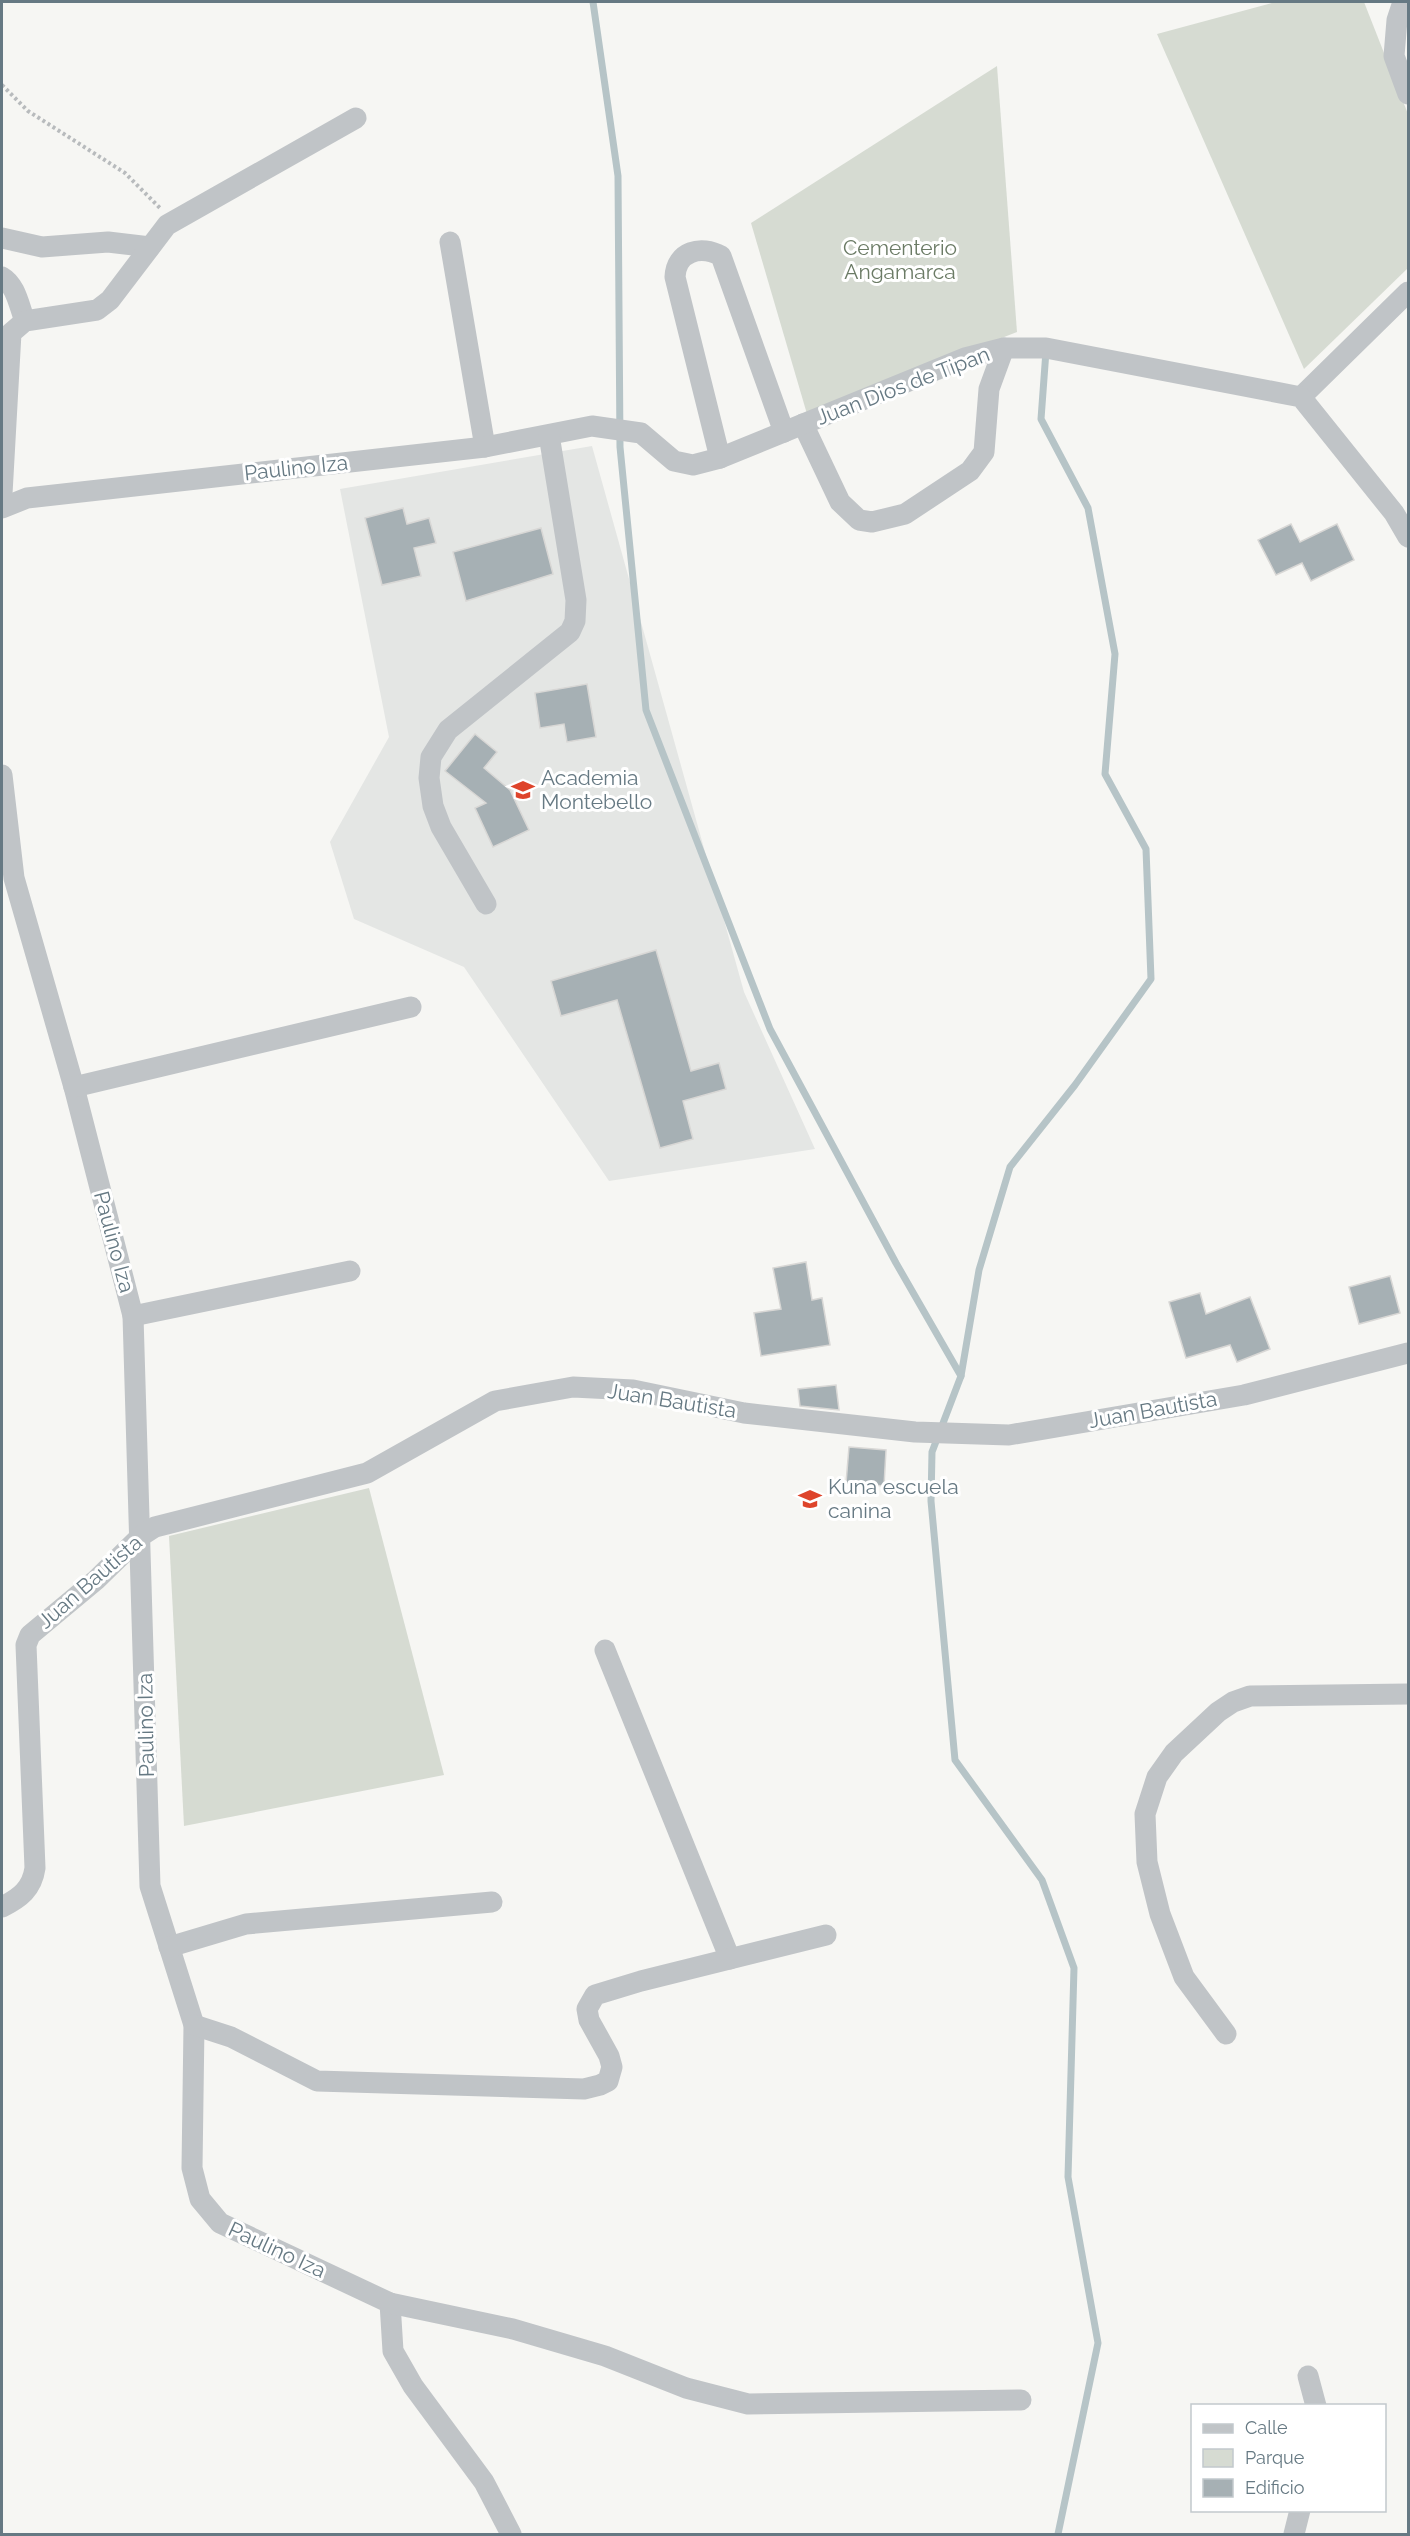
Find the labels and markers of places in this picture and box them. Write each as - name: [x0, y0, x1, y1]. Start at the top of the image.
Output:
- place label: Academia Montebello: [541, 765, 652, 814]
- school or university icon: Academia Montebello: [510, 777, 536, 803]
- place label: Kuna escuela canina: [828, 1474, 959, 1523]
- school or university icon: Kuna escuela canina: [797, 1486, 823, 1512]

